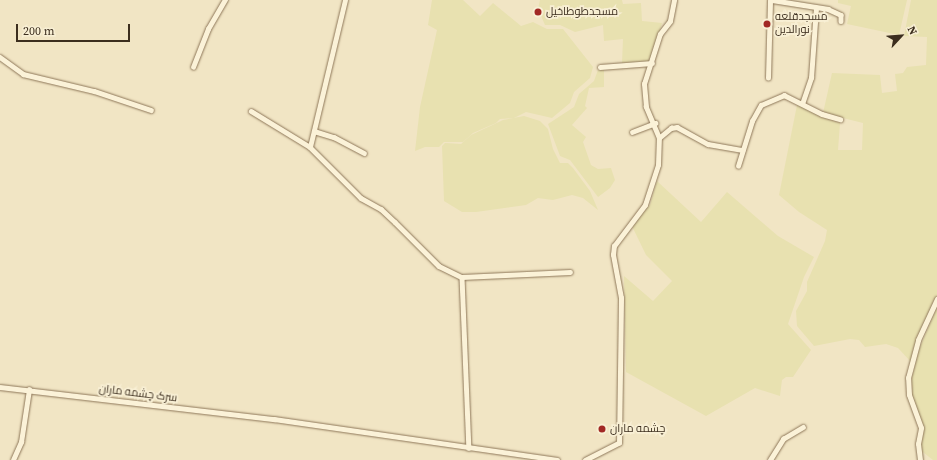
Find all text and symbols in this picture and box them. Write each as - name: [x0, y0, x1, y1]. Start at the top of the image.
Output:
- place label: مسجدطوطاخیل: [546, 5, 618, 19]
- marker: مسجدطوطاخیل: [533, 7, 543, 17]
- place label: مسجدقلعه نورالدین: [775, 11, 827, 37]
- scale bar: [18, 16, 132, 42]
- north arrow: [881, 16, 921, 56]
- marker: مسجدقلعه نورالدین: [762, 19, 772, 29]
- text: 200 m: [23, 23, 55, 39]
- text: N: [904, 24, 921, 37]
- street label: سرک چشمه ماران: [98, 383, 178, 405]
- place label: چشمه ماران: [610, 422, 665, 436]
- marker: چشمه ماران: [597, 424, 607, 434]

